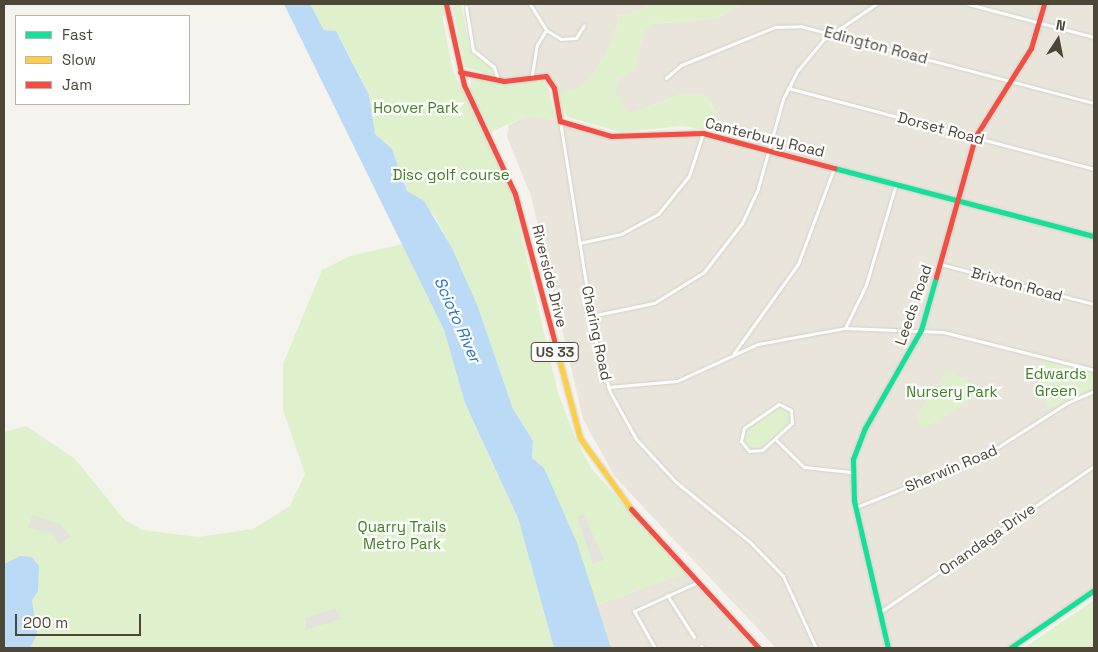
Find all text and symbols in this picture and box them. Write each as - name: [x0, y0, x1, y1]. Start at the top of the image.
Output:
- legend: [15, 15, 190, 105]
- north arrow: [1033, 15, 1083, 65]
- text: N: [1055, 16, 1067, 35]
- street label: Edington Road: [822, 23, 930, 67]
- text: Fast: [62, 25, 93, 44]
- text: Slow: [62, 50, 96, 69]
- text: Jam: [62, 75, 92, 94]
- park label: Hoover Park: [373, 99, 459, 117]
- street label: Dorset Road: [896, 108, 986, 148]
- street label: Canterbury Road: [703, 113, 827, 161]
- park label: Disc golf course: [392, 166, 510, 184]
- street label: Riverside Drive: [529, 223, 571, 329]
- street label: Leeds Road: [891, 262, 935, 348]
- street label: Brixton Road: [969, 263, 1065, 305]
- water label: Scioto River: [430, 274, 484, 366]
- street label: Charing Road: [578, 284, 616, 382]
- road number: US 33: [530, 341, 580, 364]
- park label: Edwards Green: [1025, 364, 1087, 399]
- park label: Nursery Park: [906, 383, 998, 401]
- street label: Sherwin Road: [902, 440, 1000, 496]
- street label: Onandaga Drive: [935, 499, 1039, 579]
- park label: Quarry Trails Metro Park: [357, 517, 447, 552]
- scale bar: [18, 604, 144, 636]
- text: 200 m: [23, 613, 68, 632]

